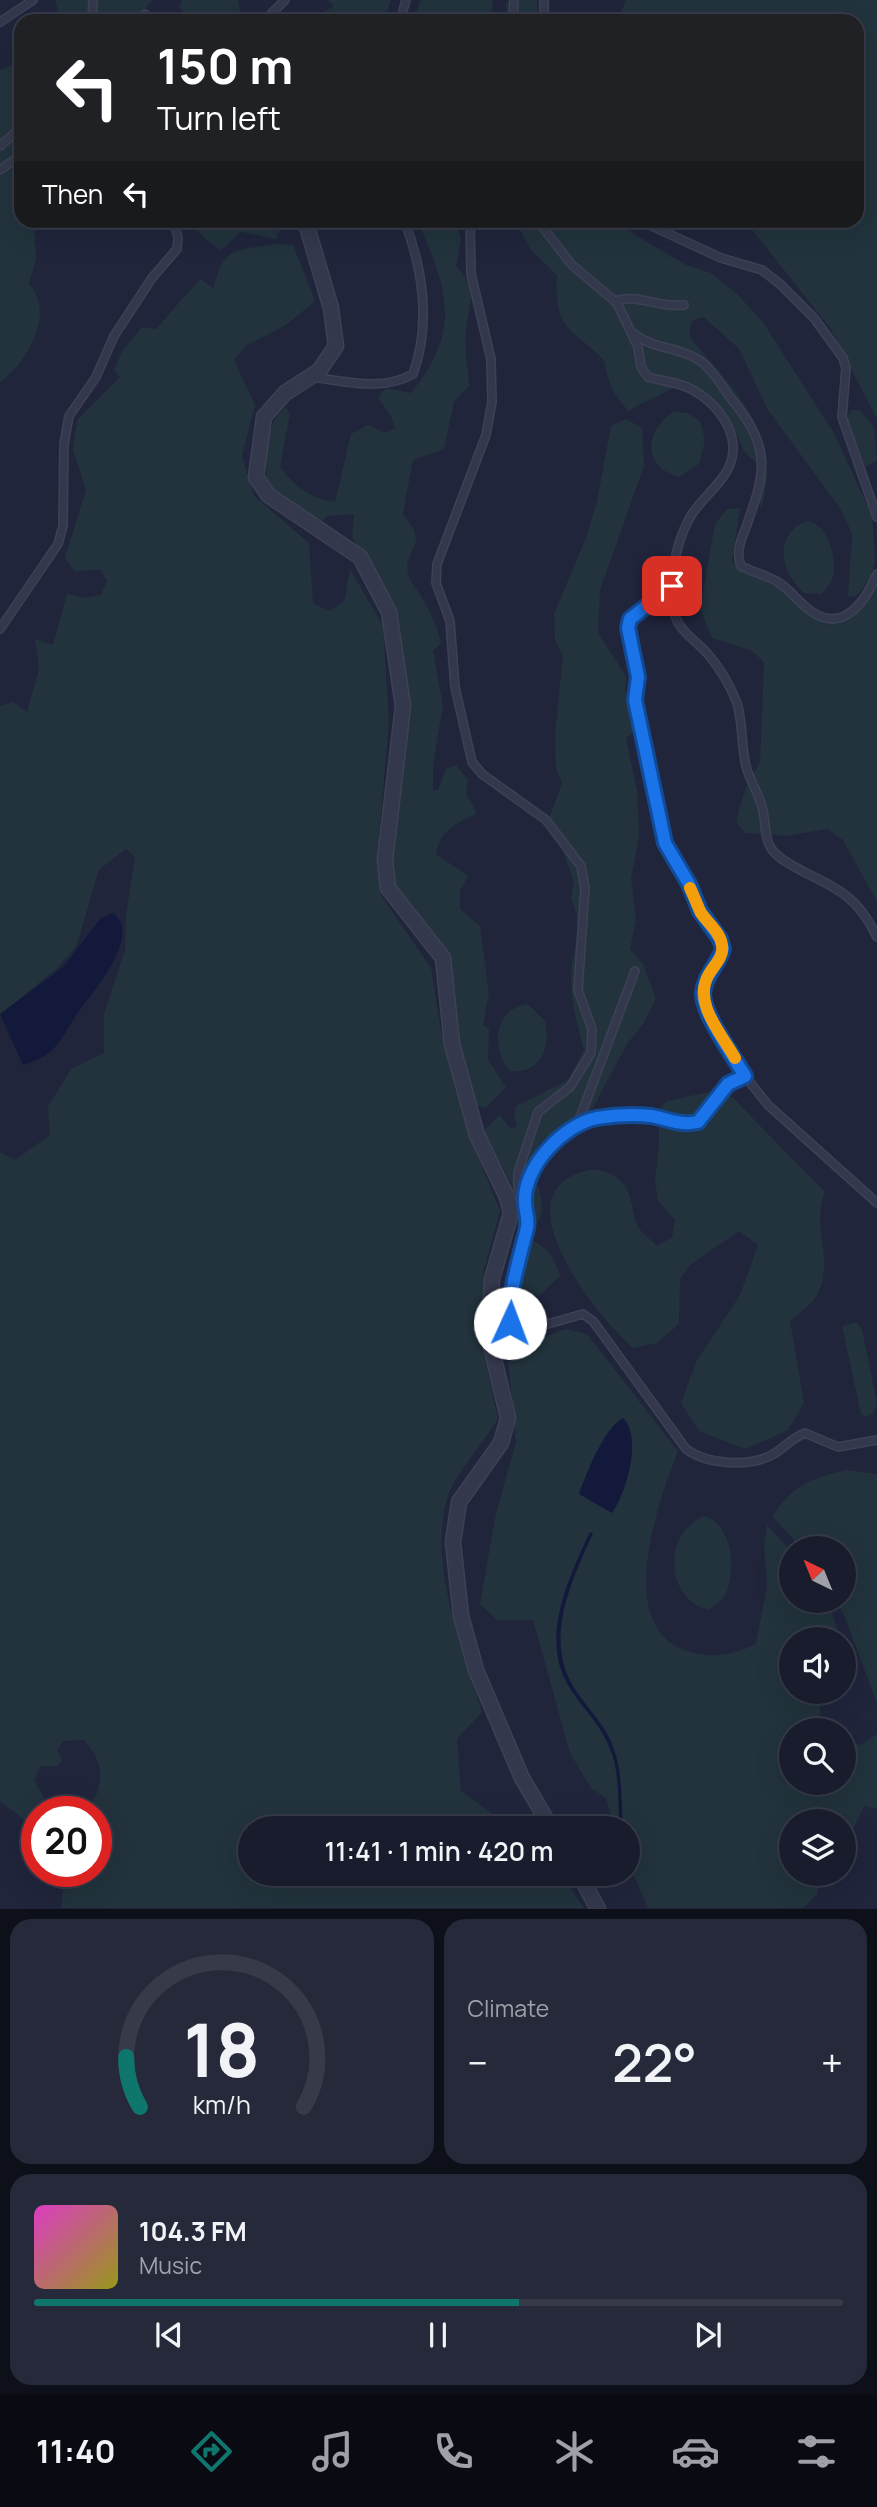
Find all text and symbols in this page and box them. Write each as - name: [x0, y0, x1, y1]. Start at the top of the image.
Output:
- text: 150 m: [157, 32, 293, 99]
- icon: left: [42, 42, 133, 133]
- text: Turn left: [157, 96, 281, 140]
- icon: left: [117, 175, 155, 213]
- text: Then: [42, 176, 103, 212]
- pin: [642, 556, 702, 616]
- icon: arrive: [653, 567, 691, 605]
- position arrow: [473, 1286, 547, 1360]
- north arrow: [779, 1536, 856, 1614]
- map controls: [779, 1536, 856, 1886]
- button: sound: [779, 1627, 856, 1704]
- button: search: [779, 1718, 856, 1795]
- speed limit sign: 20: [21, 1796, 112, 1887]
- button: layers: [779, 1809, 856, 1886]
- text: 11:41 · 1 min · 420 m: [325, 1833, 553, 1869]
- text: Climate: [468, 1992, 549, 2024]
- text: 18: [184, 2000, 260, 2100]
- text: 22°: [612, 2027, 697, 2098]
- text: −: [468, 2036, 488, 2088]
- text: +: [821, 2036, 843, 2088]
- text: km/h: [193, 2087, 251, 2122]
- text: 104.3 FM: [139, 2213, 247, 2249]
- text: Music: [139, 2249, 202, 2281]
- icon: previous: [150, 2316, 188, 2354]
- icon: pause: [419, 2316, 457, 2354]
- icon: next: [689, 2316, 727, 2354]
- icon: directions: [187, 2427, 236, 2476]
- icon: music: [308, 2427, 357, 2476]
- icon: phone: [429, 2427, 478, 2476]
- icon: climate: [550, 2427, 599, 2476]
- icon: car: [671, 2427, 720, 2476]
- icon: filters: [792, 2427, 841, 2476]
- text: 11:40: [36, 2429, 115, 2473]

